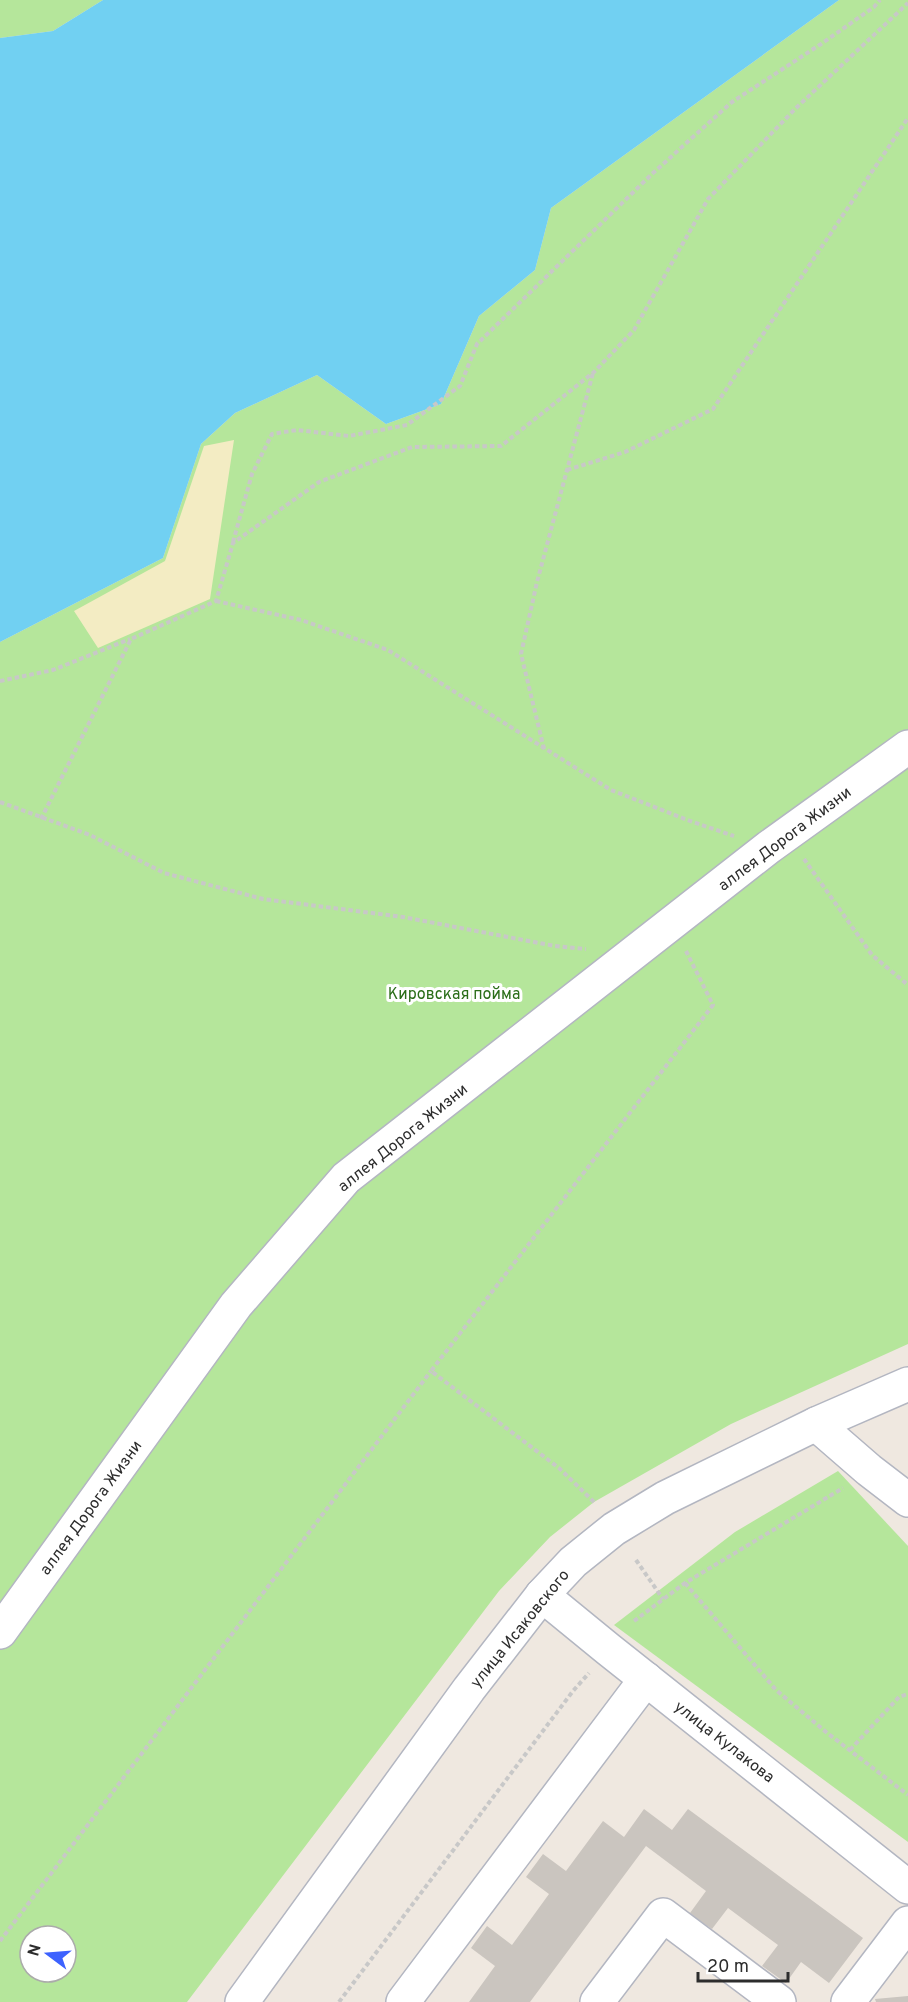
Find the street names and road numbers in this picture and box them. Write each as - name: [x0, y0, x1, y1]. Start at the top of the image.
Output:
- street label: аллея Дорога Жизни: [715, 783, 856, 896]
- street label: аллея Дорога Жизни: [334, 1080, 472, 1197]
- street label: аллея Дорога Жизни: [36, 1437, 147, 1579]
- street label: улица Исаковского: [467, 1566, 575, 1693]
- street label: улица Кулакова: [670, 1697, 778, 1788]

